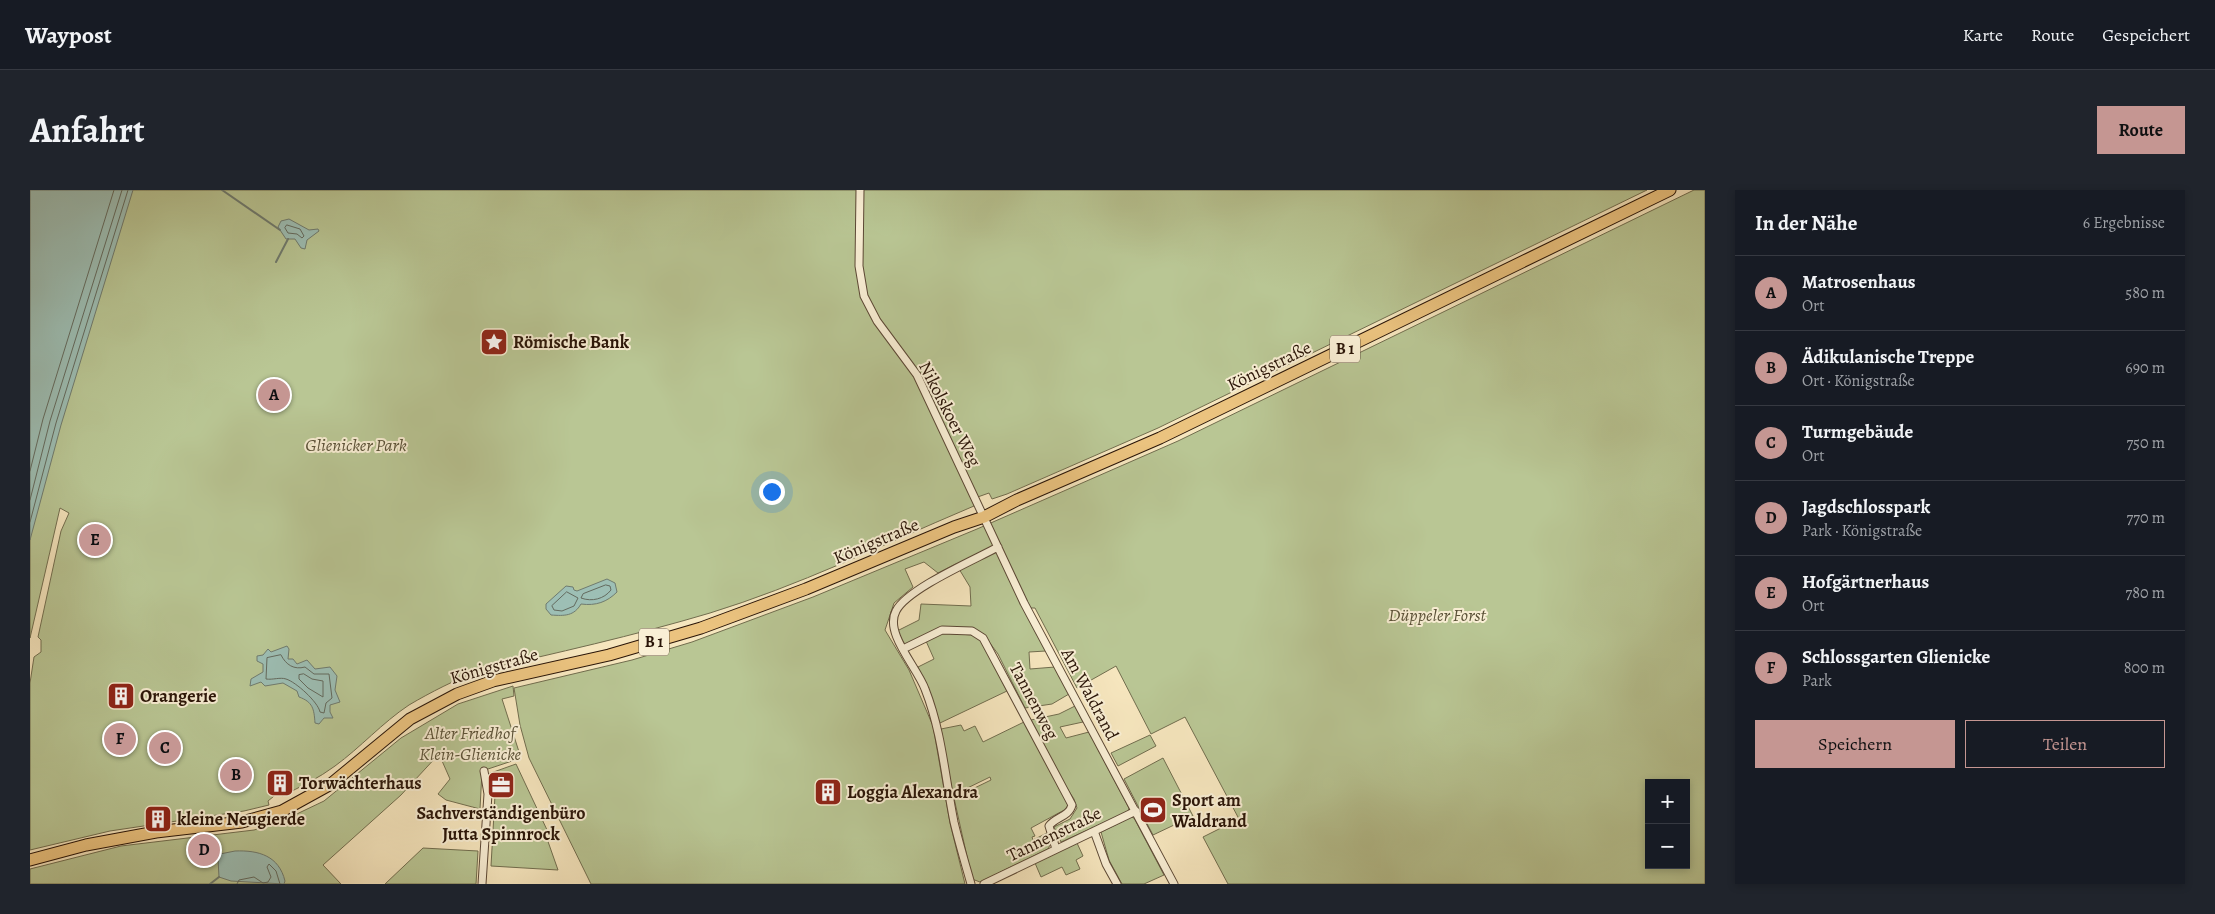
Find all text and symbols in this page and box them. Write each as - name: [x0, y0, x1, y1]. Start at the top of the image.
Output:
- text: Waypost: [25, 19, 112, 51]
- text: Karte: [1963, 23, 2003, 47]
- text: Route: [2031, 23, 2074, 47]
- text: Gespeichert: [2102, 23, 2190, 47]
- text: Anfahrt: [30, 106, 145, 154]
- button: Route: [2097, 106, 2185, 154]
- text: In der Nähe: [1755, 209, 1857, 237]
- text: 6 Ergebnisse: [2083, 212, 2165, 234]
- text: Matrosenhaus: [1802, 269, 1916, 295]
- text: A: [1766, 282, 1776, 304]
- text: 580 m: [2125, 282, 2165, 304]
- text: Ort: [1802, 295, 1824, 317]
- place icon: Römische Bank: [479, 327, 509, 357]
- place label: Römische Bank: [513, 330, 630, 354]
- street label: Königstraße: [1223, 335, 1315, 397]
- road number: B 1: [1330, 336, 1360, 362]
- text: Ädikulanische Treppe: [1802, 344, 1974, 370]
- street label: Nikolskoer Weg: [913, 357, 987, 471]
- text: B: [1766, 357, 1776, 379]
- text: 690 m: [2125, 357, 2165, 379]
- text: Ort · Königstraße: [1802, 370, 1915, 392]
- pin: A: [258, 376, 290, 414]
- text: Turmgebäude: [1802, 419, 1913, 445]
- text: C: [1766, 432, 1776, 454]
- text: 750 m: [2126, 432, 2165, 454]
- park label: Glienicker Park: [305, 433, 407, 457]
- text: Ort: [1802, 445, 1824, 467]
- your location: [759, 479, 785, 505]
- text: Jagdschlosspark: [1802, 494, 1930, 520]
- text: D: [1765, 507, 1777, 529]
- text: 770 m: [2127, 507, 2165, 529]
- street label: Königstraße: [830, 512, 922, 570]
- text: Park · Königstraße: [1802, 520, 1922, 542]
- pin: E: [79, 521, 111, 559]
- text: Hofgärtnerhaus: [1802, 569, 1929, 595]
- text: E: [1766, 582, 1776, 604]
- text: 780 m: [2126, 582, 2165, 604]
- text: Ort: [1802, 595, 1824, 617]
- park label: Düppeler Forst: [1388, 603, 1486, 627]
- road number: B 1: [639, 628, 669, 656]
- street label: Königstraße: [447, 642, 541, 690]
- street label: Am Waldrand: [1055, 643, 1124, 745]
- text: Schlossgarten Glienicke: [1802, 644, 1990, 670]
- text: F: [1767, 657, 1775, 679]
- text: 800 m: [2124, 657, 2165, 679]
- street label: Tannenweg: [1004, 658, 1064, 744]
- text: Park: [1802, 670, 1832, 692]
- building icon: Orangerie: [106, 681, 136, 711]
- place label: Orangerie: [140, 684, 216, 708]
- pin: F: [104, 720, 136, 758]
- button: Speichern: [1755, 720, 1955, 768]
- button: Teilen: [1965, 720, 2165, 768]
- park label: Alter Friedhof Klein-Glienicke: [419, 721, 522, 766]
- pin: C: [149, 729, 181, 767]
- pin: B: [220, 756, 252, 794]
- building icon: Torwächterhaus: [265, 768, 295, 798]
- office icon: Sachverständigenbüro Jutta Spinnrock: [486, 770, 516, 800]
- place label: Torwächterhaus: [299, 771, 422, 795]
- building icon: Loggia Alexandra: [813, 777, 843, 807]
- map controls: [1645, 779, 1690, 869]
- button: +: [1645, 779, 1690, 824]
- place label: Loggia Alexandra: [847, 780, 979, 804]
- place label: Sport am Waldrand: [1171, 788, 1247, 833]
- sports icon: Sport am Waldrand: [1138, 795, 1168, 825]
- place label: Sachverständigenbüro Jutta Spinnrock: [416, 801, 586, 846]
- street label: Tannenstraße: [1003, 801, 1105, 867]
- building icon: kleine Neugierde: [143, 804, 173, 834]
- place label: kleine Neugierde: [177, 807, 305, 831]
- button: −: [1645, 824, 1690, 869]
- pin: D: [188, 831, 220, 869]

